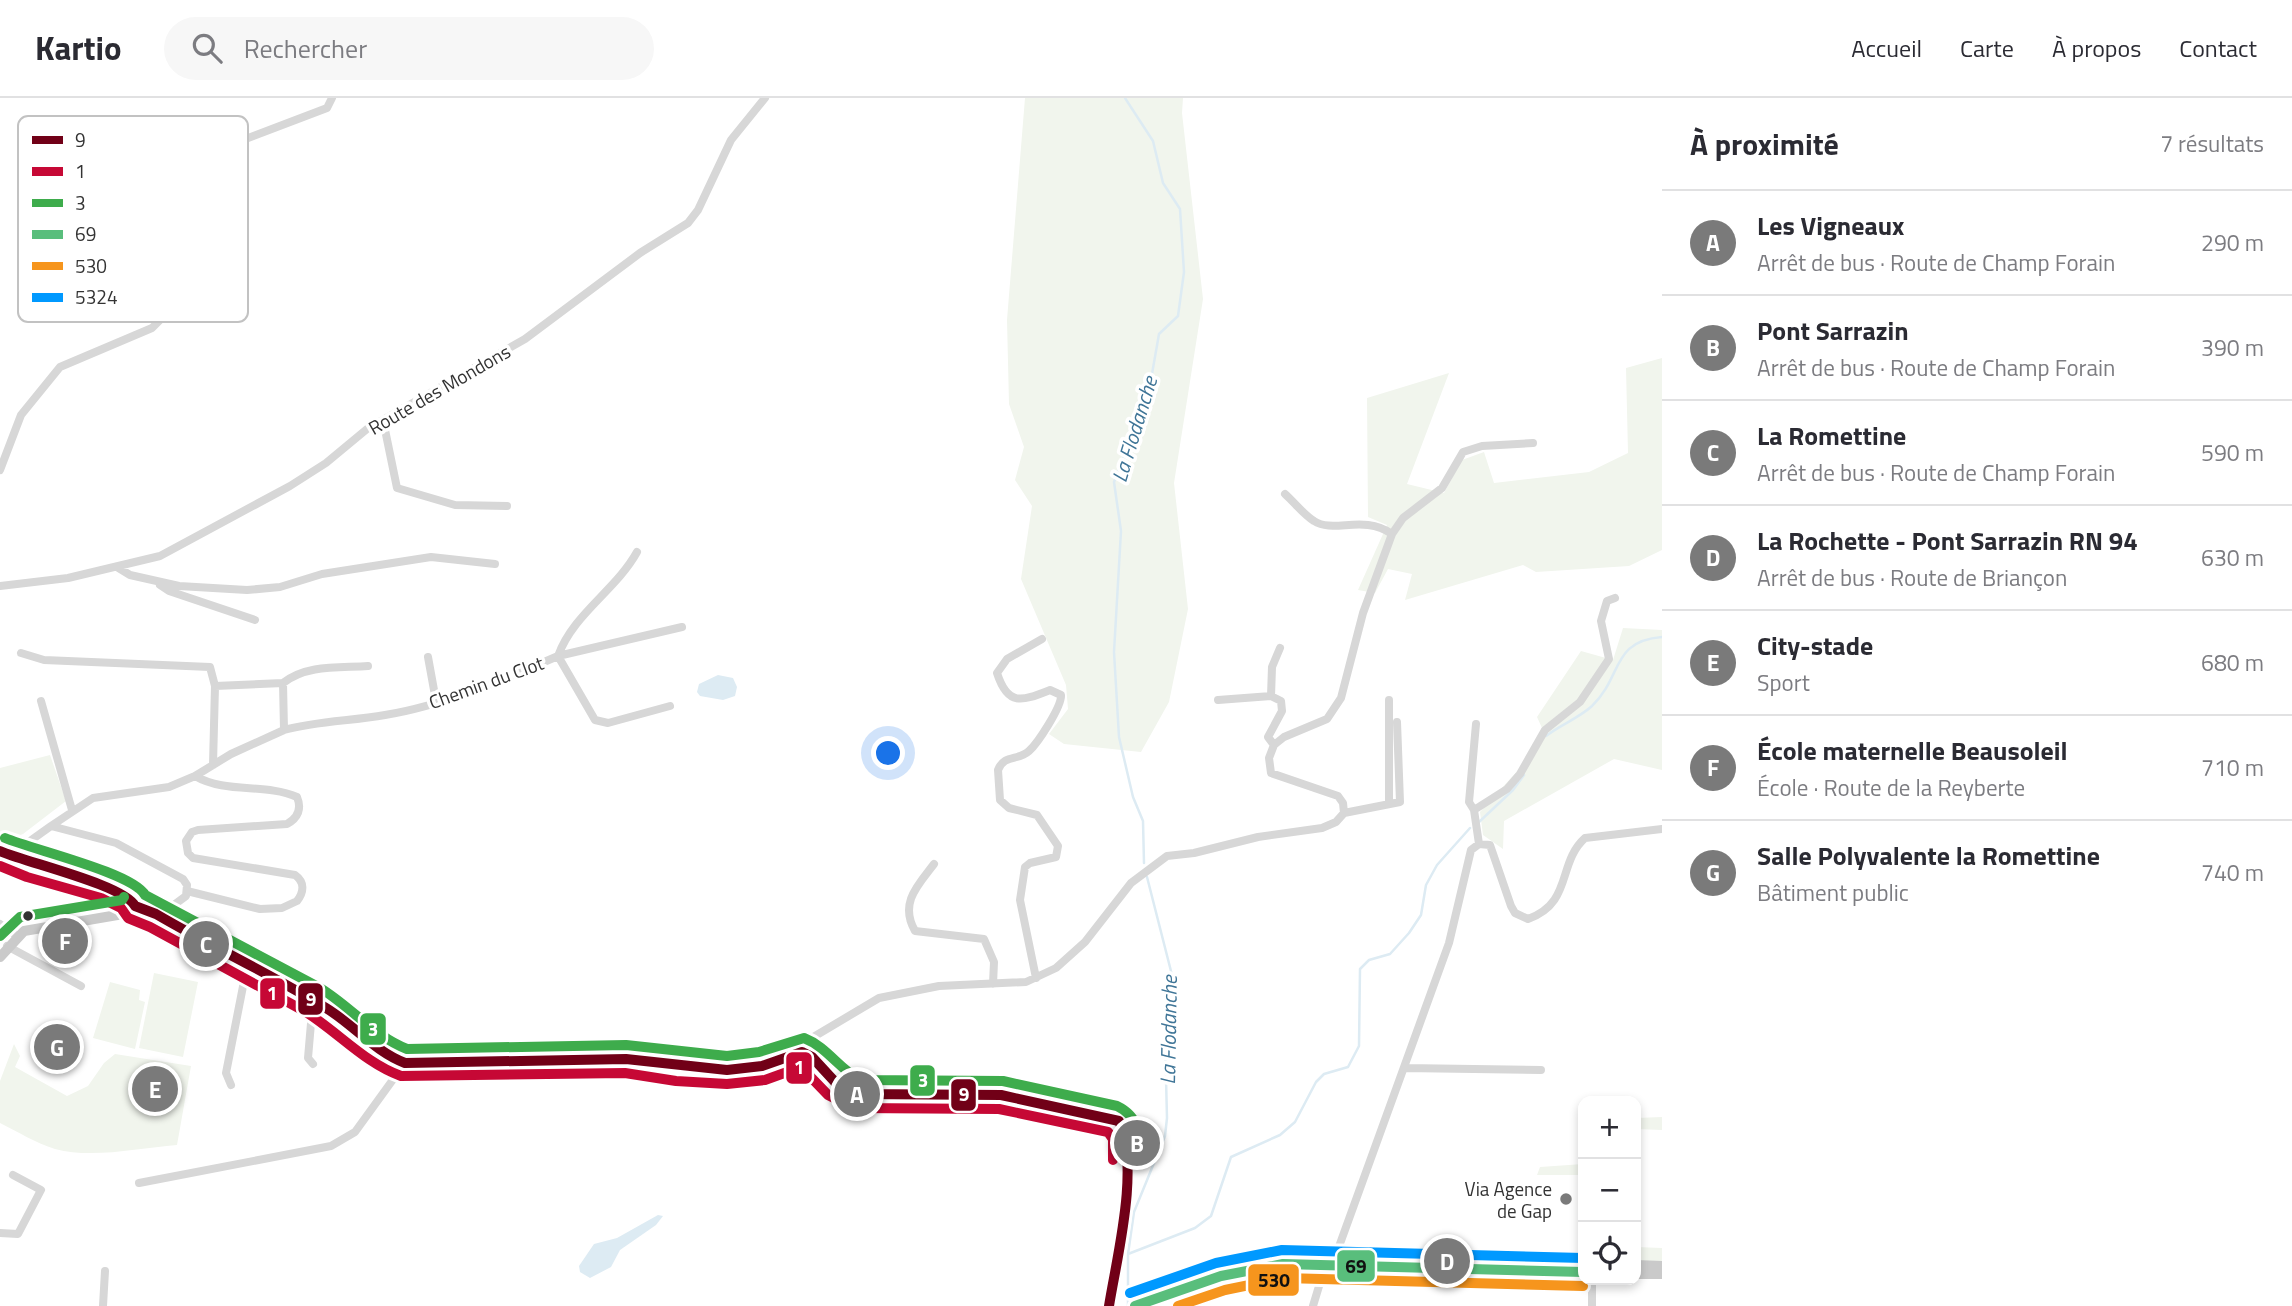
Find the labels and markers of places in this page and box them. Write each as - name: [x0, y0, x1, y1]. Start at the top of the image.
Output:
- unlabelled marker: [21, 909, 35, 923]
- pin: F: [42, 915, 88, 967]
- pin: C: [183, 918, 229, 970]
- pin: G: [34, 1021, 80, 1073]
- pin: E: [132, 1063, 178, 1115]
- pin: A: [834, 1068, 880, 1120]
- pin: B: [1114, 1117, 1160, 1169]
- place label: Via Agence de Gap: [1465, 1174, 1552, 1225]
- marker: Via Agence de Gap: [1558, 1191, 1574, 1207]
- pin: D: [1424, 1235, 1470, 1287]

